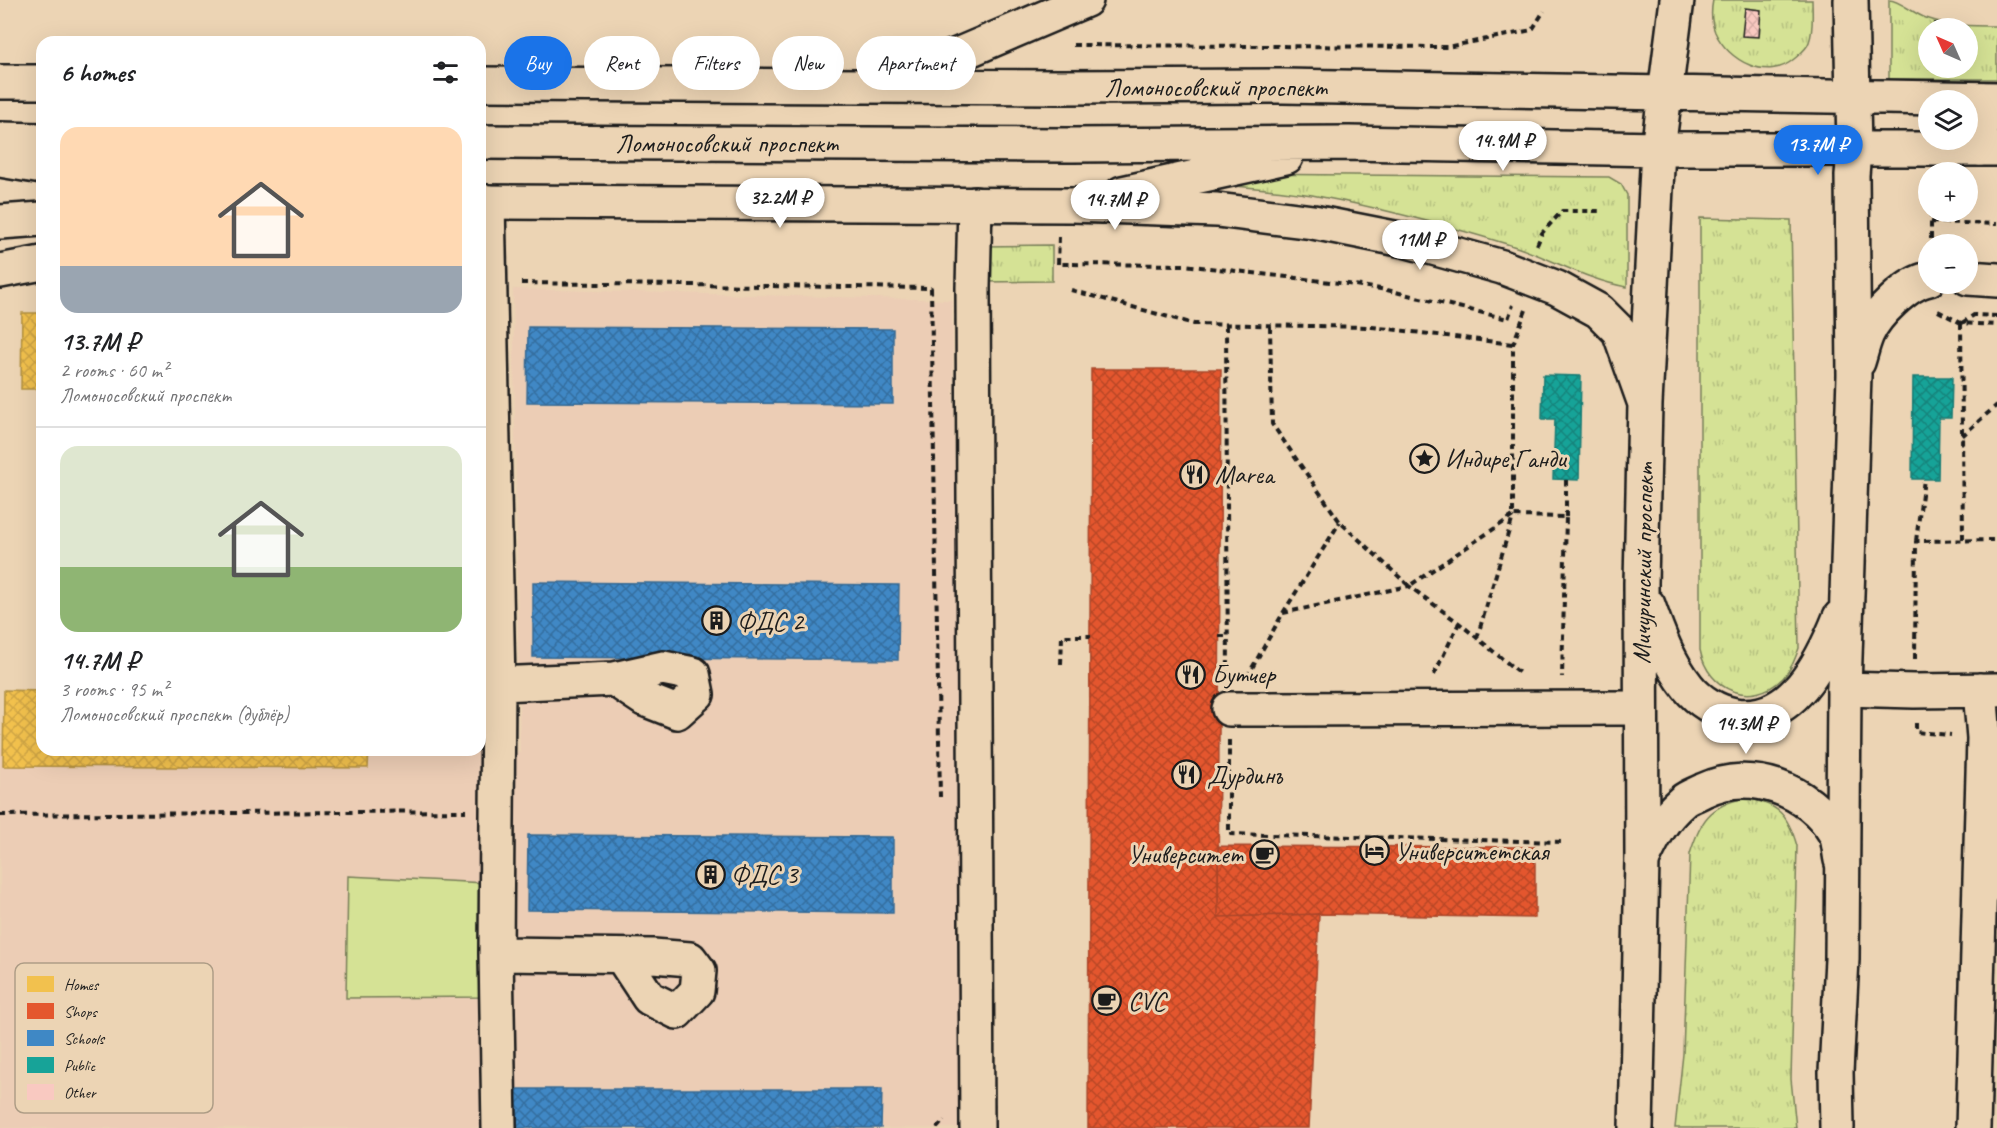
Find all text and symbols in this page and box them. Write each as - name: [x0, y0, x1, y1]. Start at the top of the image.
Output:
- north arrow: [1918, 18, 1978, 78]
- map controls: [1918, 18, 1978, 294]
- chip: Buy: [504, 36, 572, 90]
- chip: Rent: [584, 36, 660, 90]
- chip: Filters: [672, 36, 760, 90]
- chip: New: [772, 36, 844, 90]
- chip: Apartment: [856, 36, 976, 90]
- text: 6 homes: [60, 56, 134, 89]
- icon: filters: [429, 56, 462, 89]
- street label: Ломоносовский проспект: [1105, 71, 1329, 104]
- button: layers: [1918, 90, 1978, 150]
- pin: 14.9M ₽: [1448, 121, 1558, 172]
- pin: 13.7M ₽: [1763, 125, 1873, 176]
- street label: Ломоносовский проспект: [616, 127, 840, 160]
- text: 14.9M ₽: [1473, 128, 1533, 153]
- text: 13.7M ₽: [1788, 132, 1848, 157]
- button: +: [1918, 162, 1978, 222]
- icon: home: [207, 166, 315, 274]
- pin: 32.2M ₽: [725, 178, 835, 229]
- pin: 14.7M ₽: [1060, 180, 1170, 231]
- text: 32.2M ₽: [750, 185, 810, 210]
- text: 14.7M ₽: [1085, 187, 1145, 212]
- pin: 11M ₽: [1378, 220, 1462, 271]
- text: 11M ₽: [1396, 227, 1444, 252]
- button: −: [1918, 234, 1978, 294]
- text: 13.7M ₽: [60, 325, 139, 358]
- text: 2 rooms · 60 m²: [60, 358, 168, 383]
- text: Ломоносовский проспект: [60, 383, 231, 408]
- place icon: Индире Ганди: [1408, 442, 1440, 474]
- place label: Индире Ганди: [1445, 442, 1567, 475]
- restaurant icon: Marea: [1178, 458, 1210, 490]
- place label: Marea: [1215, 458, 1276, 491]
- street label: Мичуринский проспект: [1625, 461, 1661, 664]
- icon: home: [207, 485, 315, 593]
- building icon: ФДС 2: [700, 605, 732, 637]
- place label: ФДС 2: [737, 605, 806, 638]
- text: 14.7M ₽: [60, 644, 139, 677]
- restaurant icon: Бутчер: [1175, 658, 1207, 690]
- place label: Бутчер: [1212, 658, 1277, 691]
- text: 3 rooms · 95 m²: [60, 677, 168, 702]
- text: Ломоносовский проспект (дублёр): [60, 702, 289, 727]
- pin: 14.3M ₽: [1691, 704, 1801, 755]
- text: 14.3M ₽: [1716, 711, 1776, 736]
- restaurant icon: Дурдинъ: [1170, 759, 1202, 791]
- place label: Дурдинъ: [1207, 759, 1284, 792]
- hotel icon: Университетская: [1358, 835, 1390, 867]
- place label: Университетская: [1395, 835, 1550, 868]
- place label: Университет: [1128, 838, 1244, 871]
- cafe icon: Университет: [1248, 838, 1280, 870]
- building icon: ФДС 3: [694, 858, 726, 890]
- place label: ФДС 3: [731, 858, 800, 891]
- legend: [15, 963, 213, 1113]
- text: Homes: [64, 975, 100, 995]
- cafe icon: CVC: [1091, 985, 1123, 1017]
- place label: CVC: [1128, 985, 1169, 1018]
- text: Shops: [64, 1002, 98, 1022]
- text: Schools: [64, 1029, 105, 1049]
- text: Public: [64, 1056, 96, 1076]
- text: Other: [64, 1083, 97, 1103]

